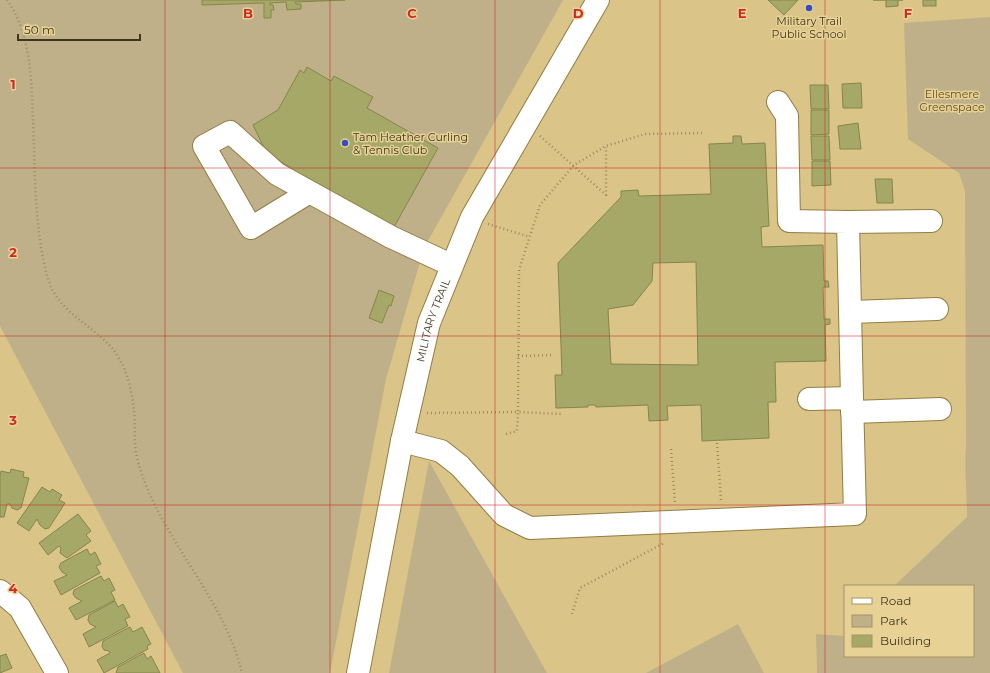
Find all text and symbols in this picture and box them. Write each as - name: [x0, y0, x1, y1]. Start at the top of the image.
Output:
- marker: Military Trail Public School: [804, 3, 814, 13]
- text: B: [243, 5, 253, 21]
- text: C: [407, 5, 417, 21]
- text: D: [573, 5, 584, 21]
- text: E: [738, 5, 747, 21]
- text: F: [904, 5, 912, 21]
- place label: Military Trail Public School: [772, 14, 846, 41]
- scale bar: [18, 16, 140, 42]
- text: 50 m: [24, 22, 55, 37]
- text: 1: [10, 76, 16, 92]
- park label: Ellesmere Greenspace: [919, 87, 985, 114]
- place label: Tam Heather Curling & Tennis Club: [353, 130, 468, 157]
- marker: Tam Heather Curling & Tennis Club: [340, 138, 350, 148]
- text: 2: [9, 244, 17, 260]
- street label: MILITARY TRAIL: [413, 276, 454, 363]
- text: 3: [8, 412, 17, 428]
- text: 4: [9, 580, 18, 596]
- legend: [844, 585, 974, 657]
- text: Road: [880, 593, 911, 608]
- text: Park: [880, 613, 908, 628]
- text: Building: [880, 633, 931, 648]

